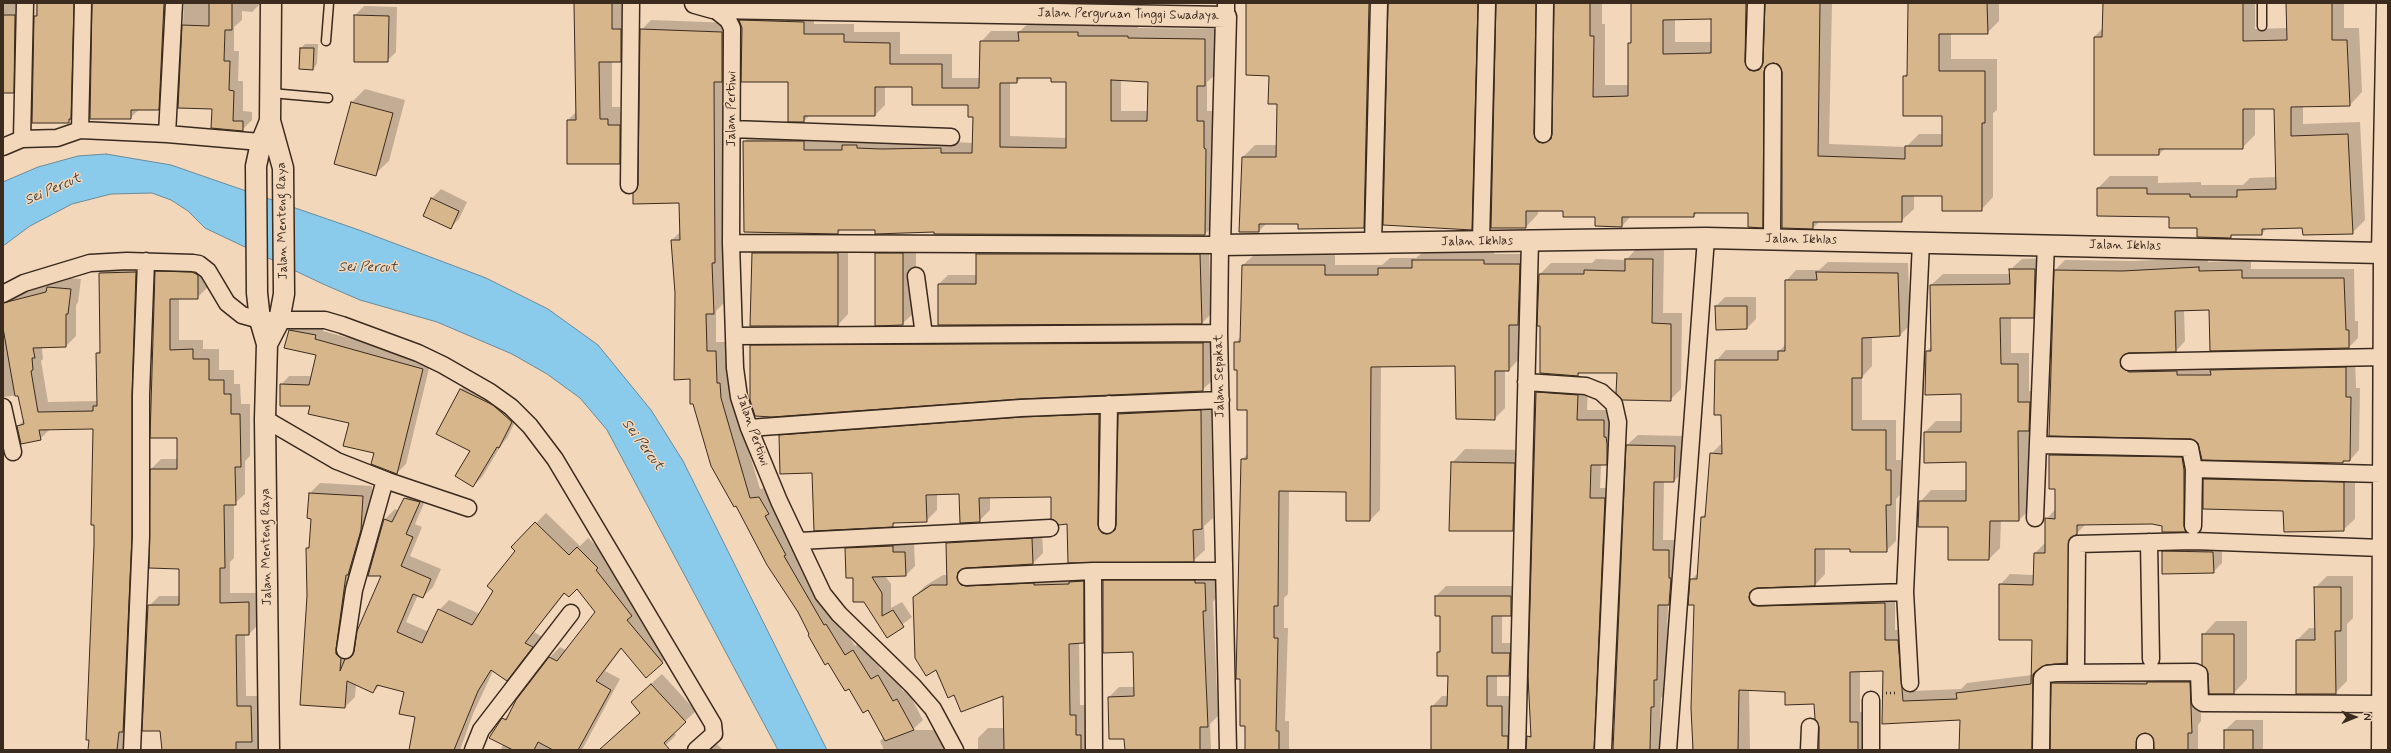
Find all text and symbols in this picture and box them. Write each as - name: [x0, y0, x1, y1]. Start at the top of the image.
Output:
- street label: Jalan Perguruan Tinggi Swadaya: [1037, 6, 1219, 24]
- street label: Jalan Pertiwi: [724, 71, 740, 147]
- street label: Jalan Menteng Raya: [274, 162, 292, 280]
- water label: Sei Percut: [22, 170, 84, 210]
- street label: Jalan Ikhlas: [1765, 232, 1837, 248]
- street label: Jalan Ikhlas: [1441, 234, 1513, 250]
- street label: Jalan Ikhlas: [2089, 238, 2161, 254]
- water label: Sei Percut: [338, 260, 398, 276]
- street label: Jalan Sepakat: [1211, 334, 1229, 418]
- street label: Jalan Pertiwi: [732, 391, 772, 469]
- water label: Sei Percut: [617, 416, 667, 474]
- street label: Jalan Menteng Raya: [258, 488, 276, 606]
- north arrow: [2335, 697, 2375, 737]
- text: N: [2360, 713, 2374, 721]

